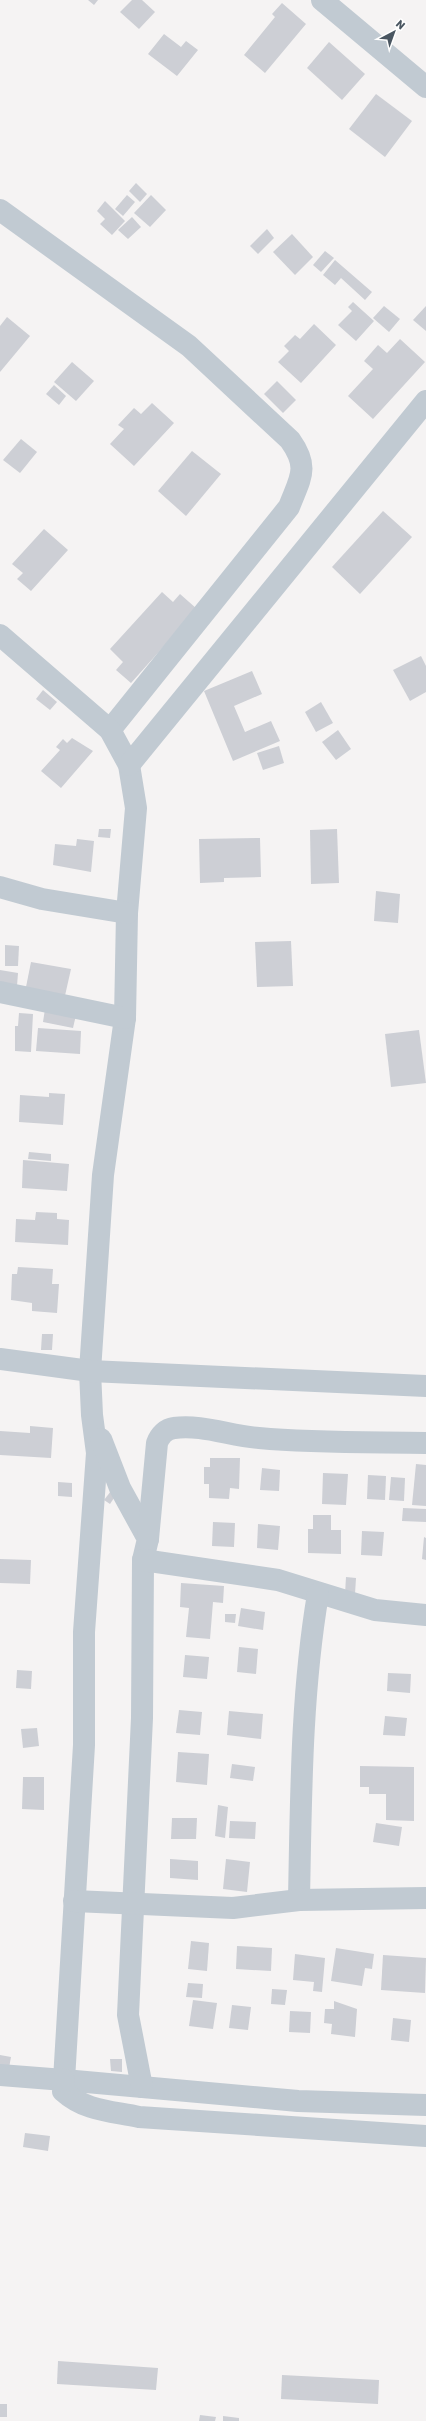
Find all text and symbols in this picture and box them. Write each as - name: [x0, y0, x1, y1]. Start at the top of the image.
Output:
- north arrow: [374, 12, 414, 52]
- text: N: [393, 17, 408, 32]

